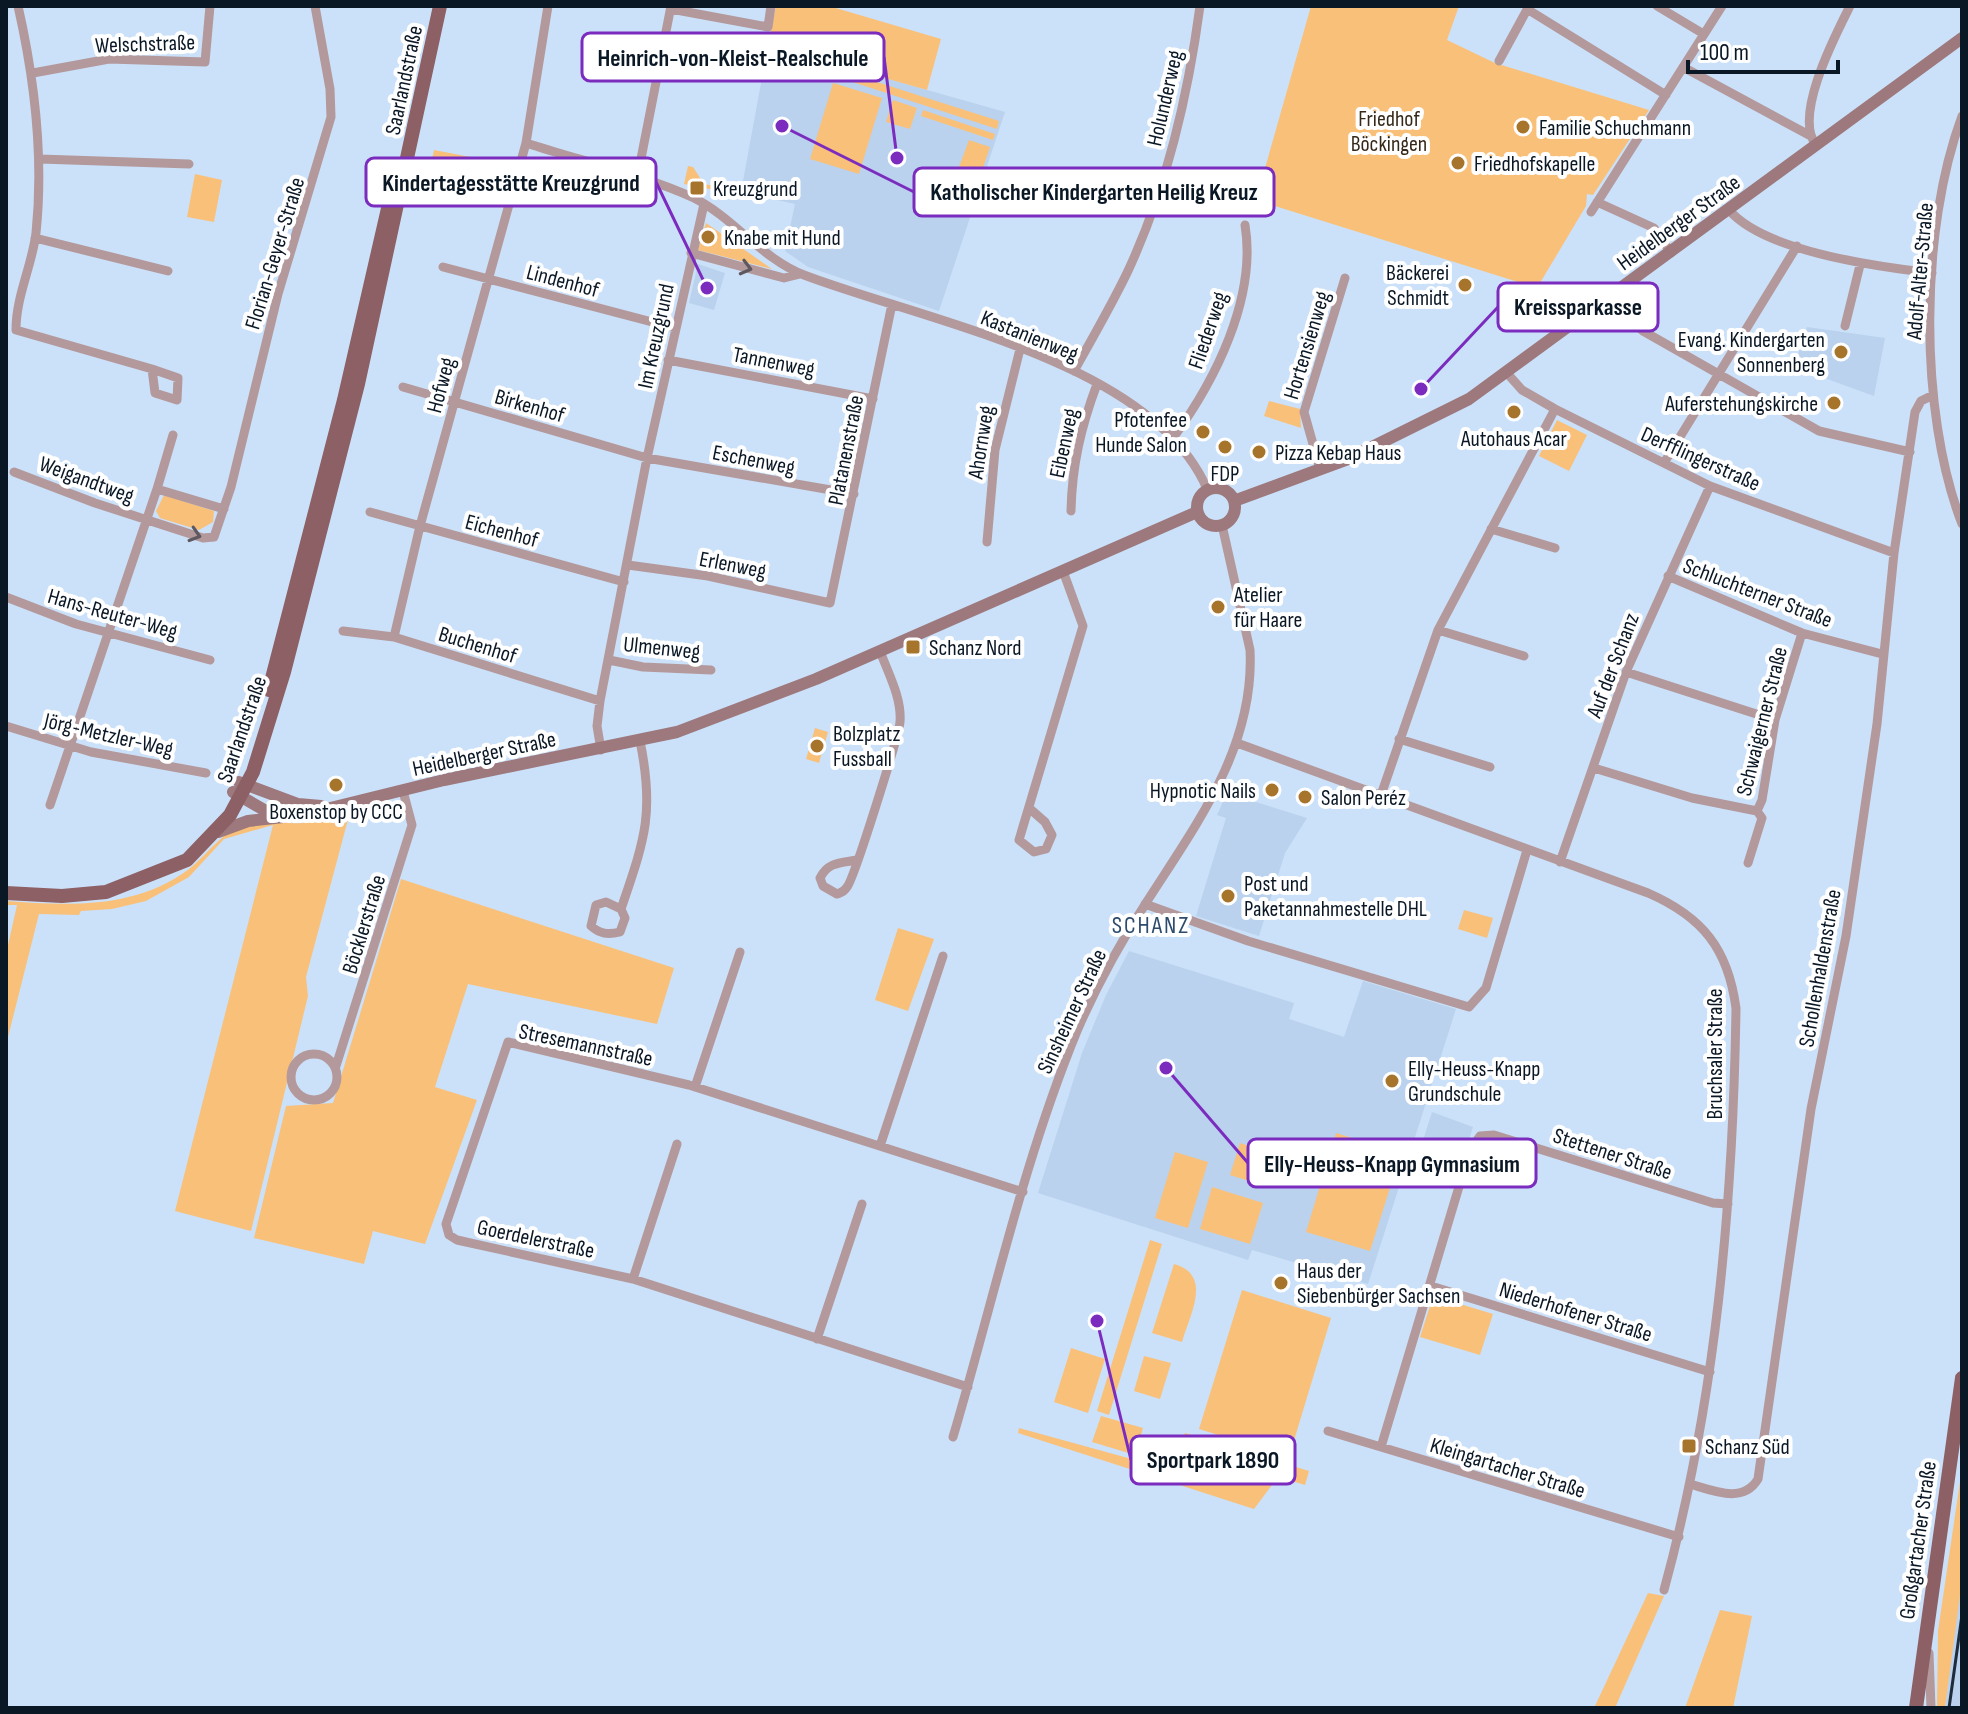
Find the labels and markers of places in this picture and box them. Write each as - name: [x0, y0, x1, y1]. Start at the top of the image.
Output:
- callout: Heinrich-von-Kleist-Realschule: [582, 33, 884, 81]
- place label: Familie Schuchmann: [1539, 115, 1691, 142]
- marker: Familie Schuchmann: [1514, 118, 1532, 136]
- place label: Friedhofskapelle: [1474, 151, 1595, 178]
- marker: Friedhofskapelle: [1449, 154, 1467, 172]
- callout: Kindertagesstätte Kreuzgrund: [366, 158, 656, 206]
- callout: Katholischer Kindergarten Heilig Kreuz: [914, 168, 1274, 216]
- place label: Kreuzgrund: [713, 176, 798, 203]
- marker: Kreuzgrund: [688, 179, 706, 197]
- place label: Knabe mit Hund: [724, 225, 841, 252]
- marker: Knabe mit Hund: [699, 228, 717, 246]
- place label: Bäckerei Schmidt: [1386, 260, 1449, 312]
- marker: Bäckerei Schmidt: [1456, 276, 1474, 294]
- callout: Kreissparkasse: [1498, 283, 1658, 331]
- place label: Evang. Kindergarten Sonnenberg: [1678, 327, 1825, 379]
- marker: Evang. Kindergarten Sonnenberg: [1832, 343, 1850, 361]
- place label: Auferstehungskirche: [1664, 391, 1818, 418]
- marker: Auferstehungskirche: [1825, 394, 1843, 412]
- marker: Autohaus Acar: [1505, 403, 1523, 421]
- place label: Pfotenfee Hunde Salon: [1095, 407, 1187, 459]
- marker: Pfotenfee Hunde Salon: [1194, 423, 1212, 441]
- place label: Autohaus Acar: [1460, 426, 1567, 453]
- marker: FDP: [1216, 438, 1234, 456]
- place label: Pizza Kebap Haus: [1275, 440, 1402, 467]
- marker: Pizza Kebap Haus: [1250, 443, 1268, 461]
- place label: FDP: [1211, 461, 1239, 488]
- place label: Atelier für Haare: [1233, 582, 1302, 634]
- marker: Atelier für Haare: [1209, 598, 1227, 616]
- place label: Schanz Nord: [929, 635, 1021, 662]
- marker: Schanz Nord: [904, 638, 922, 656]
- place label: Bolzplatz Fussball: [833, 721, 900, 773]
- marker: Bolzplatz Fussball: [808, 737, 826, 755]
- marker: Boxenstop by CCC: [327, 776, 345, 794]
- place label: Hypnotic Nails: [1150, 778, 1256, 805]
- marker: Hypnotic Nails: [1263, 781, 1281, 799]
- place label: Salon Peréz: [1321, 785, 1406, 812]
- marker: Salon Peréz: [1296, 788, 1314, 806]
- place label: Boxenstop by CCC: [269, 799, 403, 826]
- place label: Post und Paketannahmestelle DHL: [1244, 871, 1427, 923]
- marker: Post und Paketannahmestelle DHL: [1219, 887, 1237, 905]
- place label: Elly-Heuss-Knapp Grundschule: [1408, 1056, 1540, 1108]
- marker: Elly-Heuss-Knapp Grundschule: [1383, 1072, 1401, 1090]
- callout: Elly-Heuss-Knapp Gymnasium: [1248, 1139, 1536, 1187]
- place label: Haus der Siebenbürger Sachsen: [1297, 1258, 1460, 1310]
- marker: Haus der Siebenbürger Sachsen: [1272, 1274, 1290, 1292]
- place label: Schanz Süd: [1705, 1434, 1790, 1461]
- callout: Sportpark 1890: [1131, 1436, 1295, 1484]
- marker: Schanz Süd: [1680, 1437, 1698, 1455]

